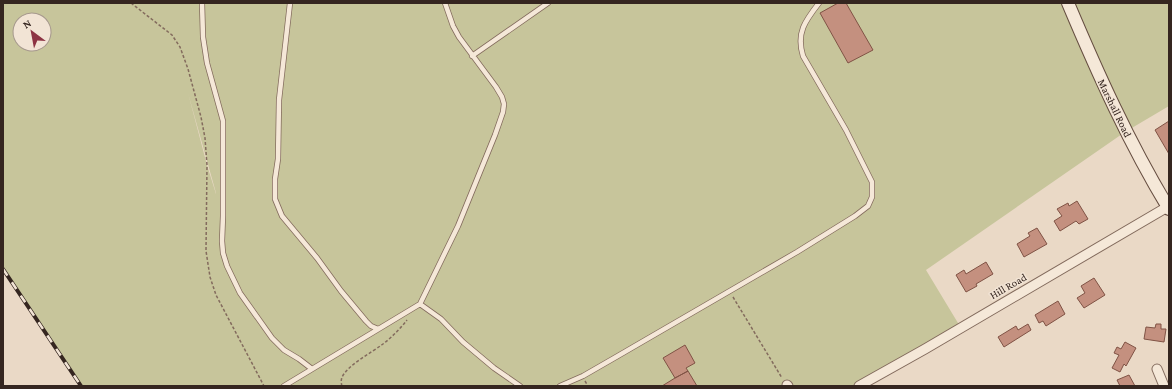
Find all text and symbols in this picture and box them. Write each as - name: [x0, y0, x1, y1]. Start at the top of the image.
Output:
- north arrow: [12, 12, 52, 52]
- text: N: [20, 16, 33, 31]
- street label: Marshall Road: [1096, 77, 1134, 139]
- street label: Hill Road: [988, 271, 1029, 301]

